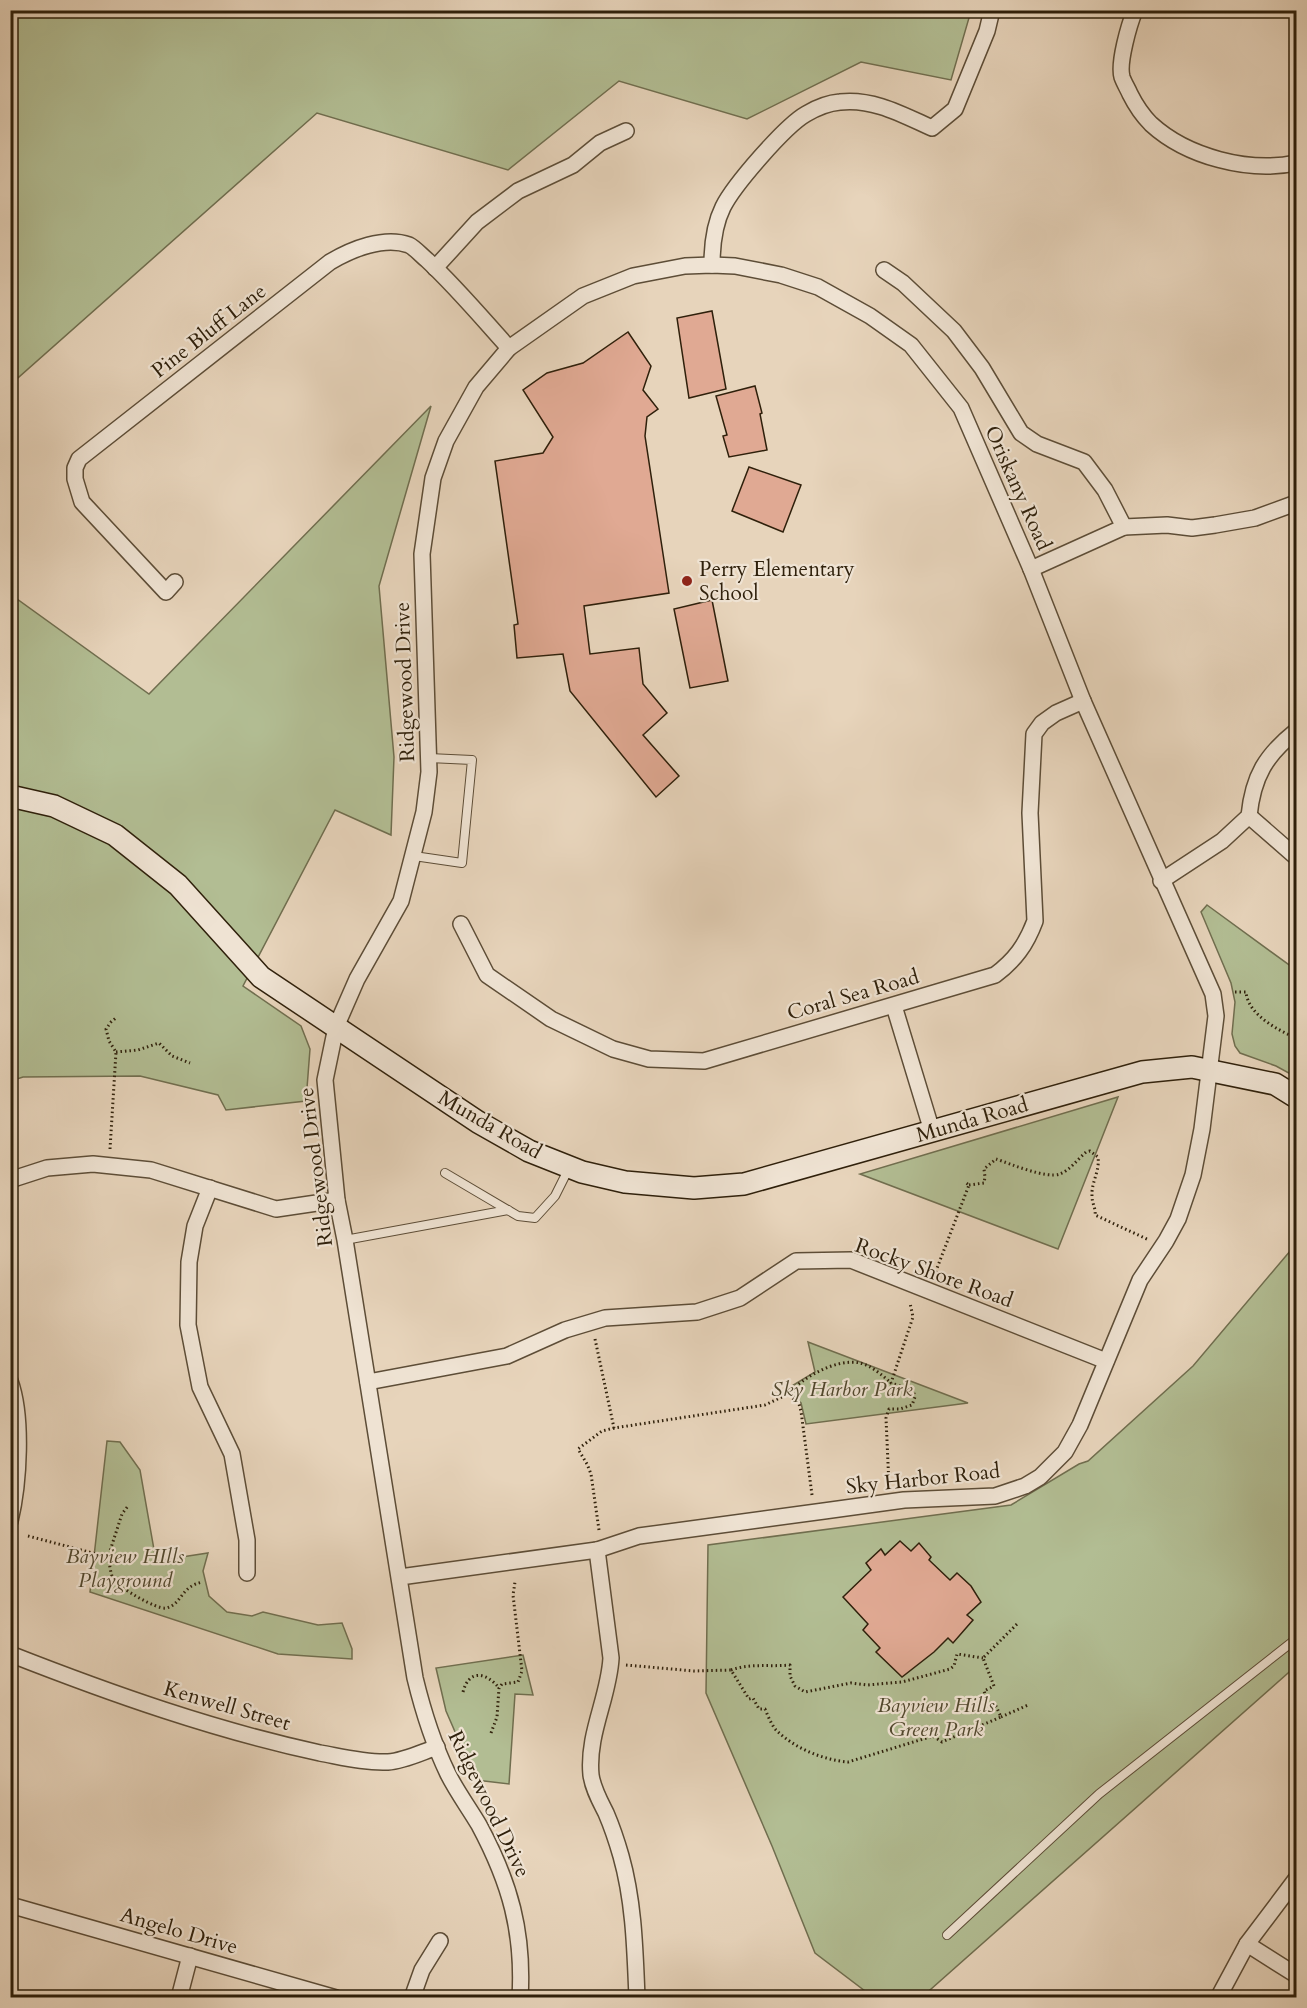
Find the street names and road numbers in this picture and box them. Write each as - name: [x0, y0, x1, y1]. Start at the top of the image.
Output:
- street label: Pine Bluff Lane: [146, 277, 272, 385]
- street label: Oriskany Road: [978, 421, 1058, 555]
- street label: Ridgewood Drive: [388, 601, 422, 763]
- street label: Coral Sea Road: [784, 962, 922, 1028]
- street label: Munda Road: [433, 1084, 547, 1166]
- street label: Ridgewood Drive: [292, 1086, 340, 1248]
- street label: Munda Road: [913, 1090, 1031, 1150]
- street label: Rocky Shore Road: [851, 1231, 1017, 1315]
- street label: Sky Harbor Road: [844, 1456, 1002, 1502]
- street label: Kenwell Street: [160, 1674, 294, 1738]
- street label: Ridgewood Drive: [441, 1726, 537, 1882]
- street label: Angelo Drive: [117, 1900, 241, 1962]

